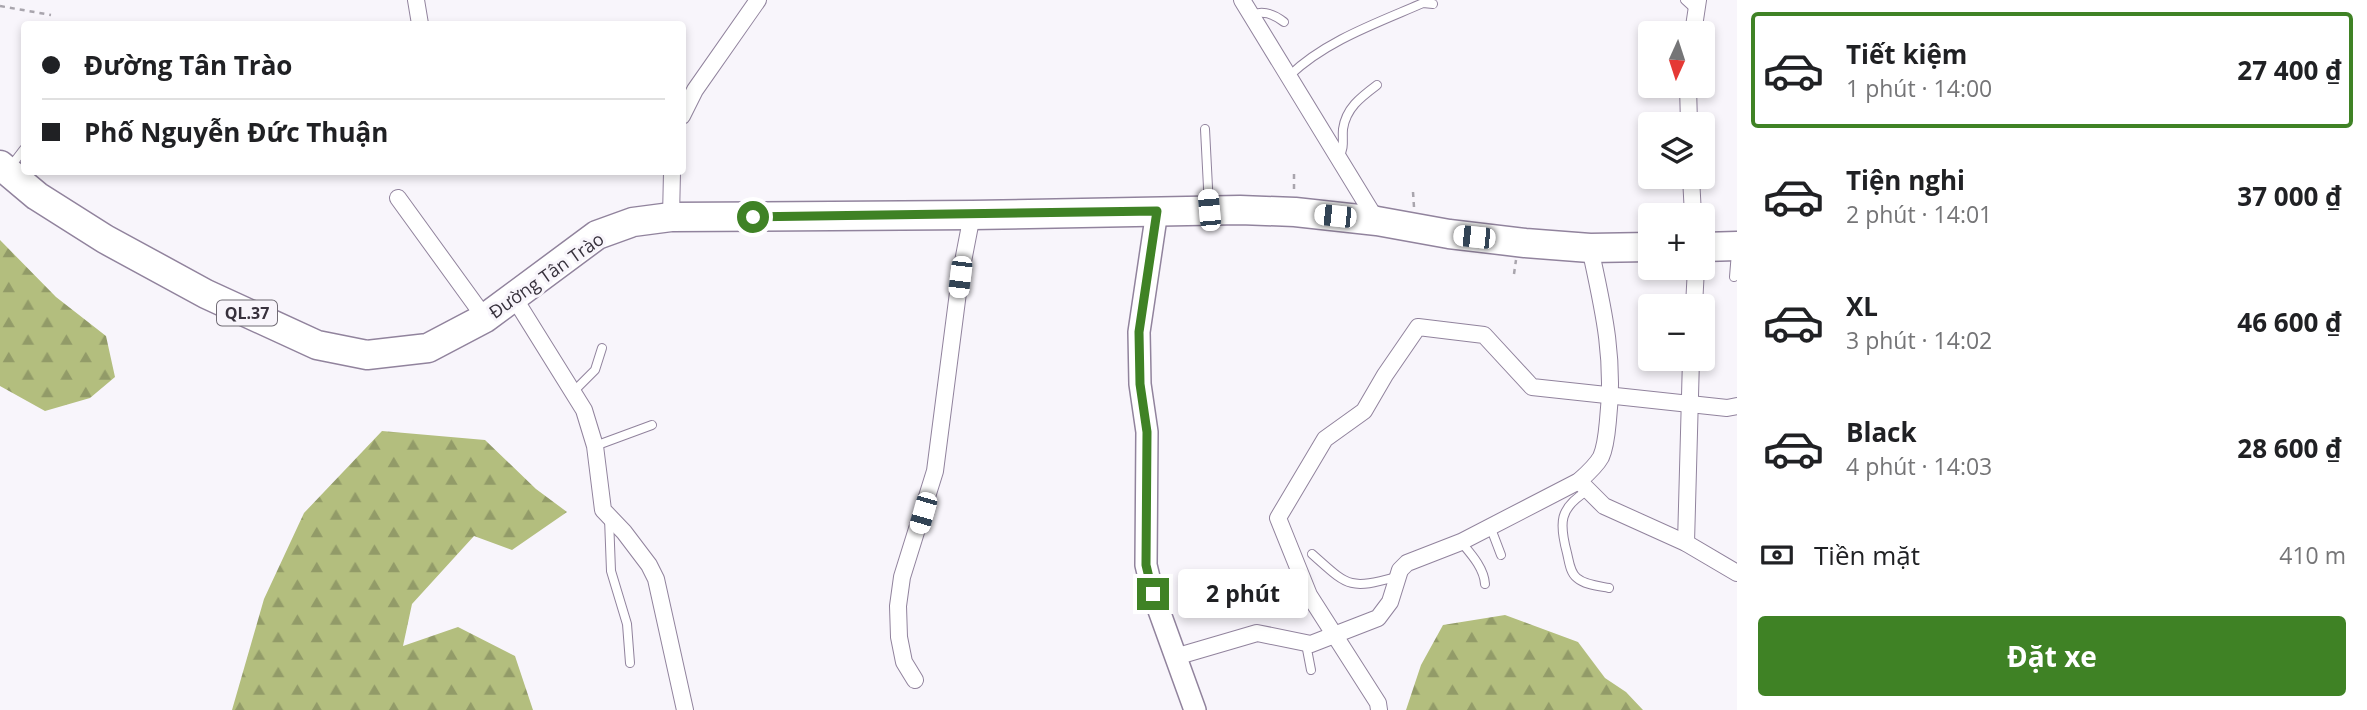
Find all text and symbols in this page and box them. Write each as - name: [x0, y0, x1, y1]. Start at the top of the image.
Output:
- north arrow: [1638, 21, 1715, 98]
- map controls: [1638, 21, 1715, 371]
- text: Tiết kiệm: [1846, 36, 1967, 72]
- icon: car: [1762, 39, 1825, 102]
- text: Đường Tân Trào: [84, 47, 292, 83]
- text: 27 400 ₫: [2237, 52, 2342, 88]
- text: 1 phút · 14:00: [1846, 72, 1992, 104]
- button: layers: [1638, 112, 1715, 189]
- text: Phố Nguyễn Đức Thuận: [84, 114, 388, 150]
- text: Tiện nghi: [1846, 162, 1965, 198]
- icon: car: [1762, 165, 1825, 228]
- text: 37 000 ₫: [2237, 178, 2342, 214]
- car: [1197, 188, 1222, 232]
- text: 2 phút · 14:01: [1846, 198, 1992, 230]
- route start: [737, 201, 769, 233]
- car: [1314, 203, 1357, 229]
- button: +: [1638, 203, 1715, 280]
- car: [1453, 224, 1496, 250]
- street label: Đường Tân Trào: [484, 226, 608, 324]
- car: [948, 255, 973, 299]
- text: XL: [1846, 288, 1878, 324]
- icon: car: [1762, 291, 1825, 354]
- button: −: [1638, 294, 1715, 371]
- road number: QL.37: [217, 300, 277, 326]
- text: 46 600 ₫: [2237, 304, 2342, 340]
- text: 3 phút · 14:02: [1846, 324, 1992, 356]
- text: Black: [1846, 414, 1917, 450]
- icon: car: [1762, 417, 1825, 480]
- text: 28 600 ₫: [2237, 430, 2342, 466]
- text: 4 phút · 14:03: [1846, 450, 1992, 482]
- car: [908, 490, 939, 536]
- icon: cash: [1758, 536, 1796, 574]
- text: Tiền mặt: [1814, 537, 1920, 573]
- text: 410 m: [2279, 539, 2346, 571]
- callout: 2 phút: [1178, 570, 1307, 618]
- text: 2 phút: [1206, 577, 1280, 609]
- route end: [1137, 578, 1169, 610]
- button: Đặt xe: [1758, 616, 2346, 696]

